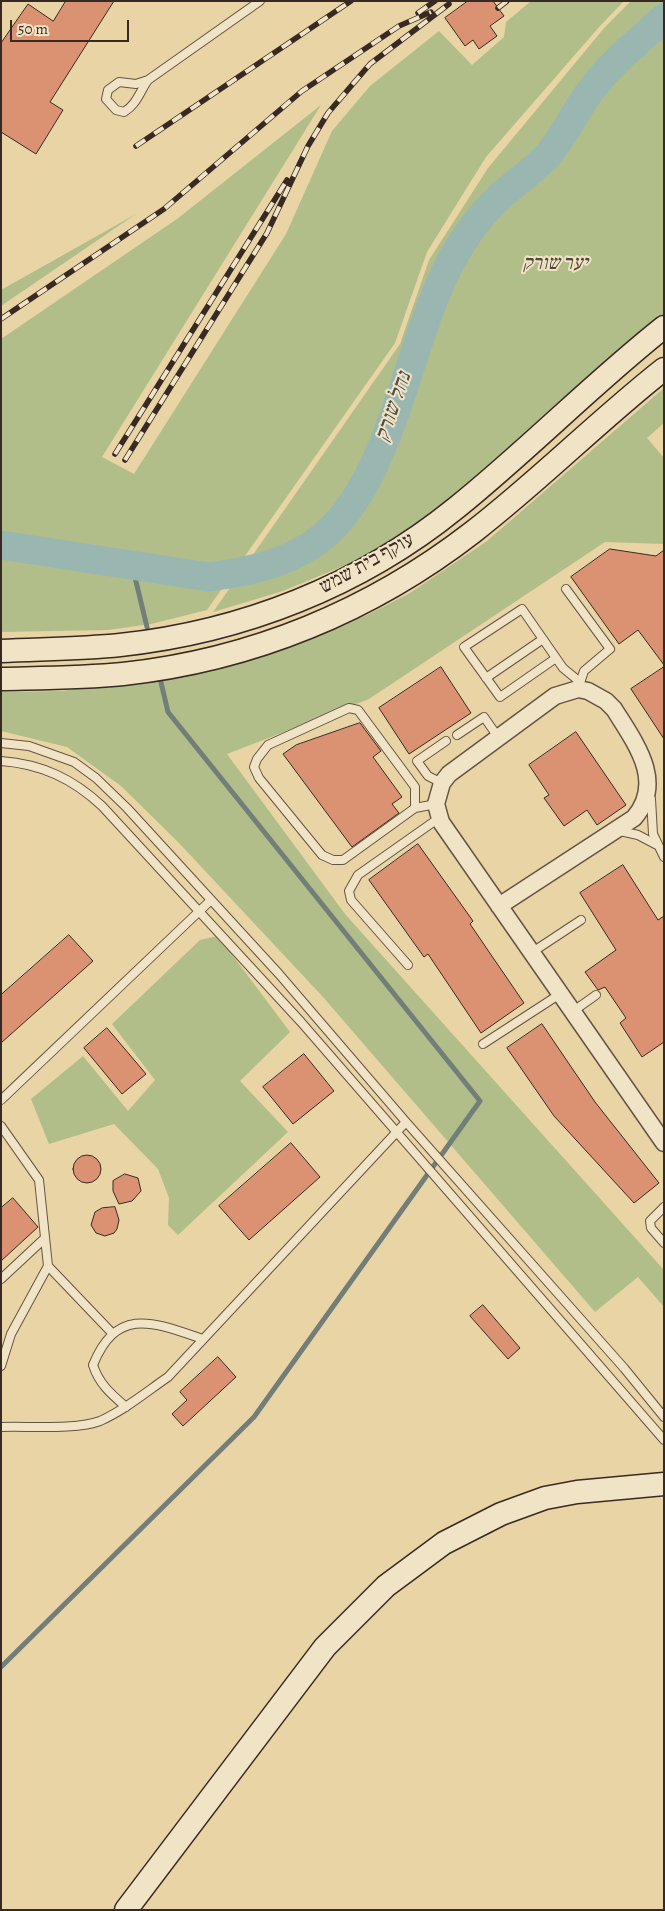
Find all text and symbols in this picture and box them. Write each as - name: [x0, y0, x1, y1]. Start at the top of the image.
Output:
- scale bar: [12, 10, 131, 42]
- text: 50 m: [18, 19, 48, 39]
- park label: יער שורק: [522, 252, 588, 276]
- water label: נחל שורק: [370, 369, 418, 445]
- street label: עוקף בית שמש: [316, 528, 418, 600]

